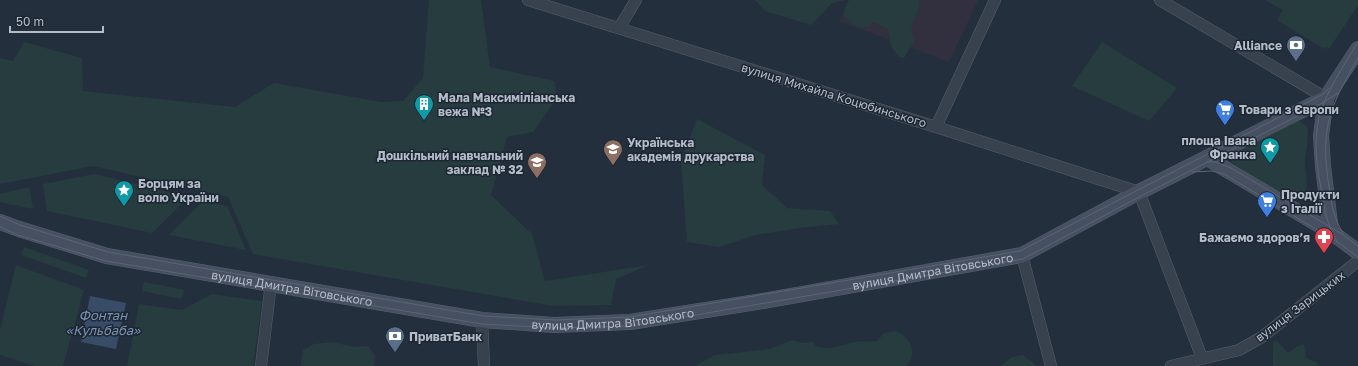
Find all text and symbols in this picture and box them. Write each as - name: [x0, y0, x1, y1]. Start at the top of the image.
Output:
- scale bar: [10, 8, 103, 34]
- text: 50 m: [16, 14, 44, 29]
- bank icon: Alliance: [1285, 34, 1307, 62]
- place label: Alliance: [1234, 38, 1282, 53]
- street label: вулиця Михайла Коцюбинського: [740, 60, 928, 130]
- place label: Мала Максиміліанська вежа №3: [438, 90, 575, 119]
- building icon: Мала Максиміліанська вежа №3: [413, 93, 435, 121]
- supermarket icon: Товари з Європи: [1214, 98, 1236, 126]
- place label: Товари з Європи: [1239, 102, 1339, 117]
- place label: площа Івана Франка: [1182, 133, 1256, 162]
- place label: Українська академія друкарства: [627, 135, 754, 164]
- place icon: площа Івана Франка: [1259, 136, 1281, 164]
- school or university icon: Українська академія друкарства: [602, 138, 624, 166]
- place label: Дошкільний навчальний заклад № 32: [377, 148, 523, 177]
- school or university icon: Дошкільний навчальний заклад № 32: [526, 151, 548, 179]
- place label: Борцям за волю України: [138, 176, 219, 205]
- place icon: Борцям за волю України: [113, 179, 135, 207]
- place label: Продукти з Італії: [1281, 187, 1340, 216]
- supermarket icon: Продукти з Італії: [1256, 190, 1278, 218]
- pharmacy icon: Бажаємо здоровʼя: [1313, 226, 1335, 254]
- place label: Бажаємо здоровʼя: [1199, 230, 1310, 245]
- street label: вулиця Дмитра Вітовського: [851, 249, 1014, 292]
- street label: вулиця Дмитра Вітовського: [210, 266, 374, 309]
- street label: вулиця Зарицьких: [1252, 267, 1348, 345]
- street label: вулиця Дмитра Вітовського: [531, 305, 695, 333]
- water label: Фонтан «Кульбаба»: [66, 307, 141, 338]
- bank icon: ПриватБанк: [384, 325, 406, 353]
- place label: ПриватБанк: [409, 329, 482, 344]

